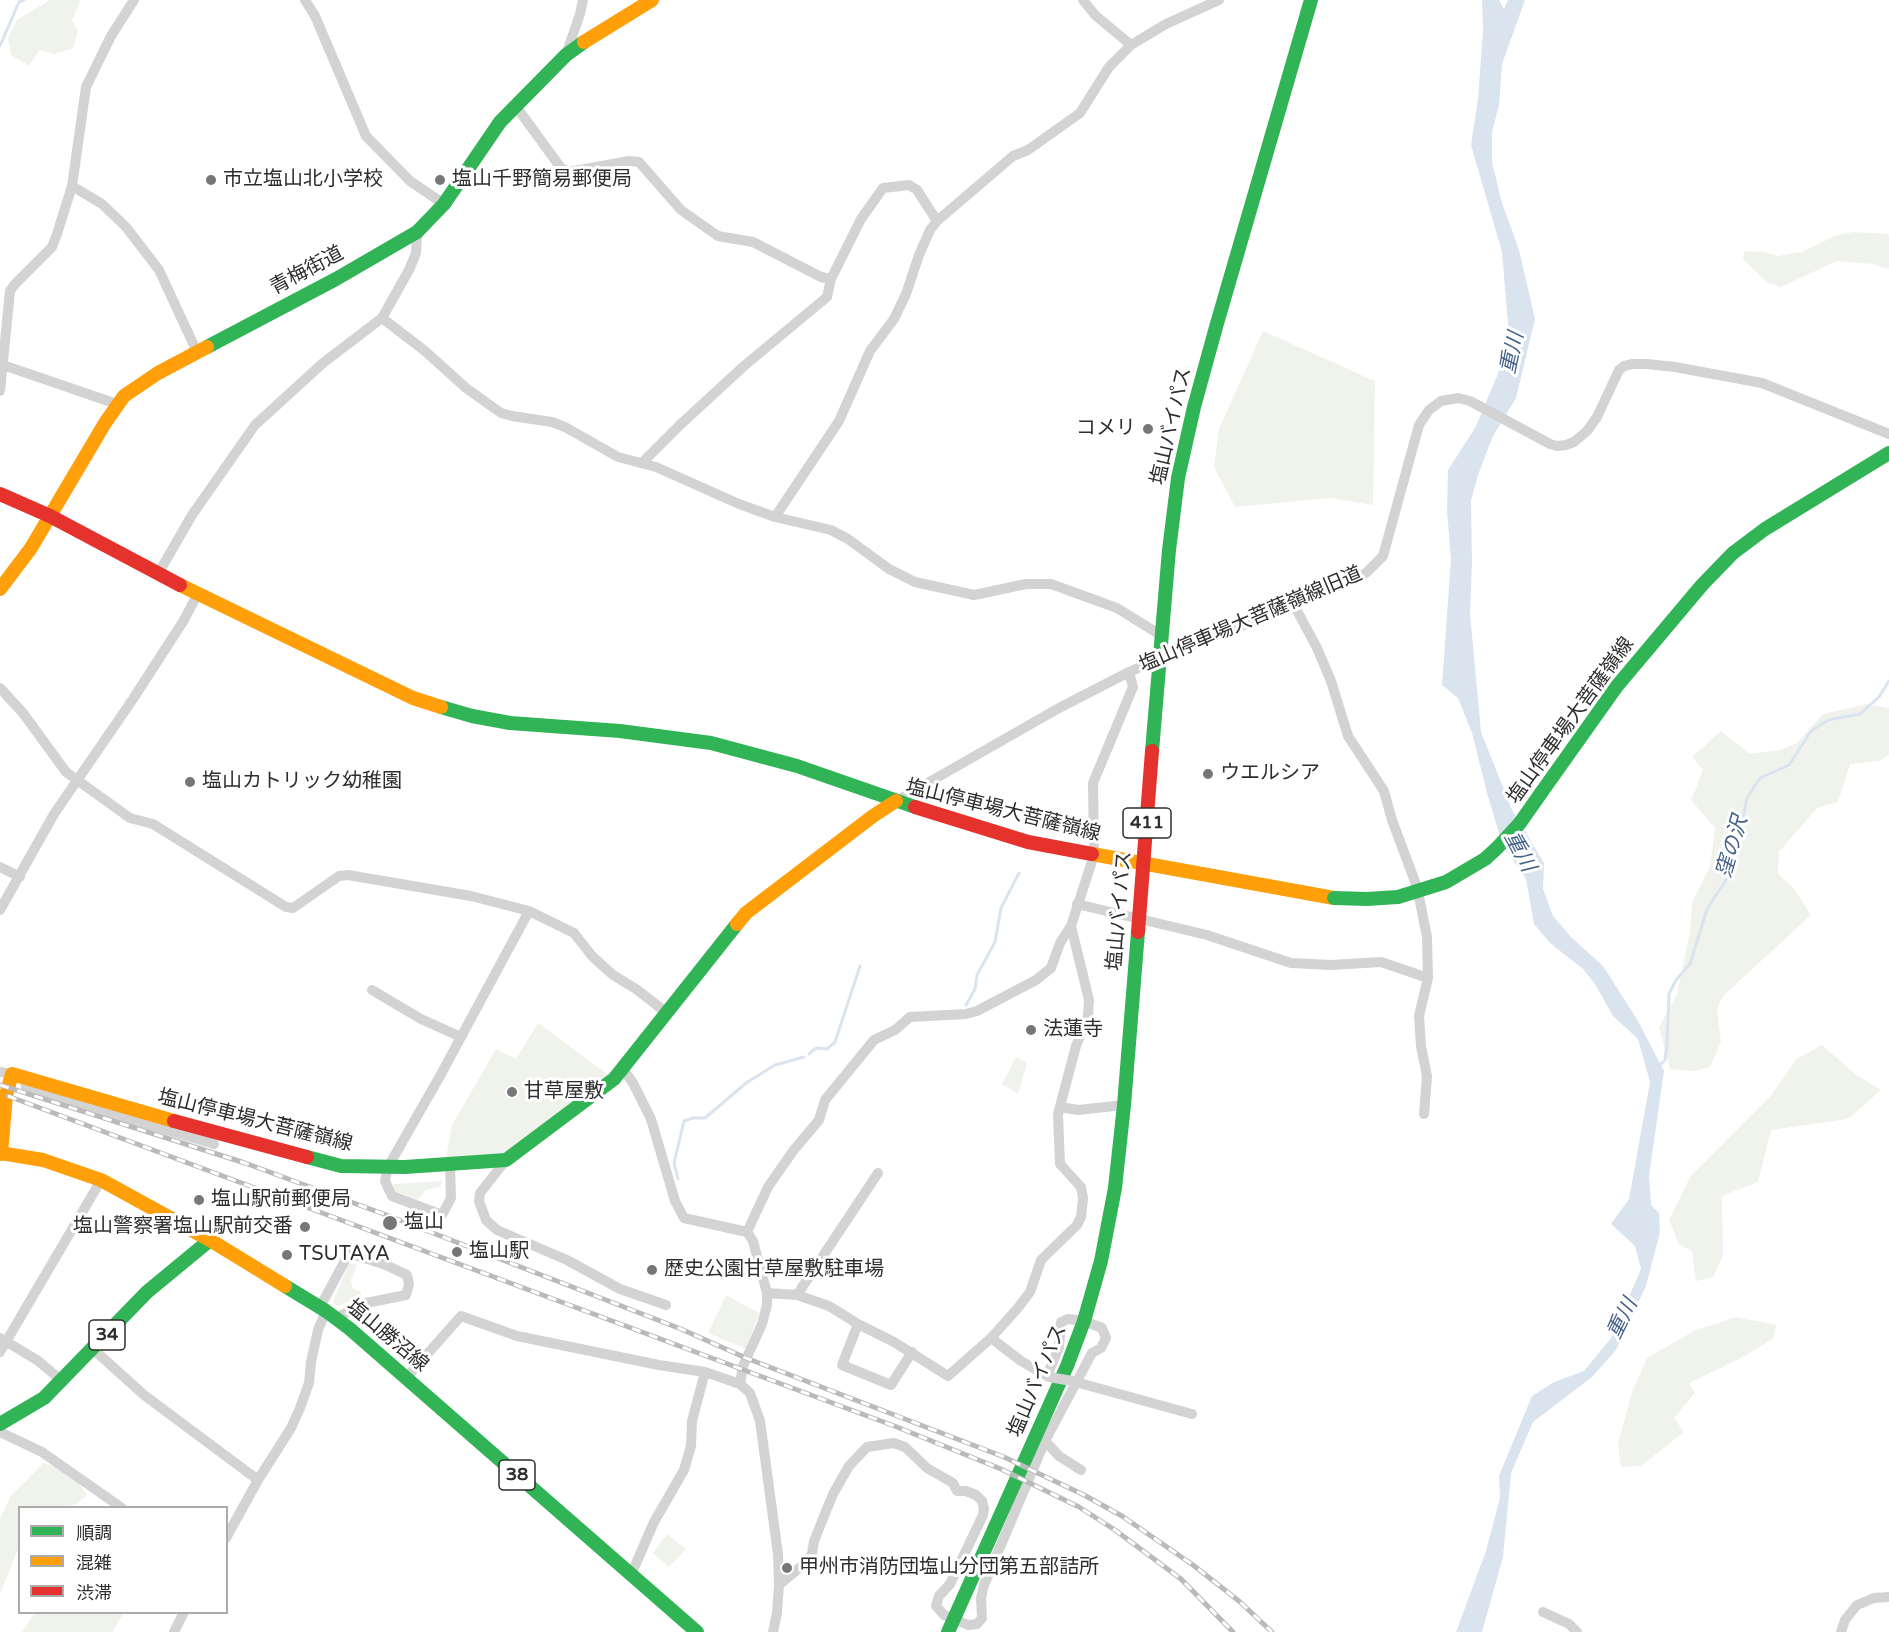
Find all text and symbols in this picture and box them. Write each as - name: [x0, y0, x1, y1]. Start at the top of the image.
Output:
- place label: 市立塩山北小学校: [223, 168, 383, 192]
- place label: 塩山千野簡易郵便局: [452, 168, 632, 192]
- marker: 市立塩山北小学校: [204, 173, 218, 187]
- marker: 塩山千野簡易郵便局: [433, 173, 447, 187]
- street label: 青梅街道: [266, 242, 348, 300]
- water label: 重川: [1496, 330, 1530, 376]
- street label: 塩山バイパス: [1147, 365, 1197, 487]
- place label: コメリ: [1076, 417, 1136, 441]
- marker: コメリ: [1141, 422, 1155, 436]
- street label: 塩山停車場大菩薩嶺線旧道: [1136, 562, 1366, 678]
- street label: 塩山停車場大菩薩嶺線: [1503, 633, 1639, 809]
- place label: ウエルシア: [1220, 762, 1320, 786]
- marker: ウエルシア: [1201, 767, 1215, 781]
- place label: 塩山カトリック幼稚園: [202, 770, 402, 794]
- marker: 塩山カトリック幼稚園: [183, 775, 197, 789]
- street label: 塩山停車場大菩薩嶺線: [903, 775, 1103, 847]
- road number: 411: [1123, 808, 1171, 838]
- water label: 窪の沢: [1712, 813, 1754, 881]
- water label: 重川: [1498, 828, 1540, 876]
- street label: 塩山バイパス: [1103, 850, 1137, 972]
- place label: 法蓮寺: [1043, 1018, 1103, 1042]
- marker: 法蓮寺: [1024, 1023, 1038, 1037]
- place label: 甘草屋敷: [524, 1080, 604, 1104]
- street label: 塩山停車場大菩薩嶺線: [155, 1085, 355, 1157]
- marker: 甘草屋敷: [505, 1085, 519, 1099]
- place label: 塩山駅前郵便局: [211, 1188, 351, 1212]
- marker: 塩山駅前郵便局: [192, 1193, 206, 1207]
- place label: 塩山: [404, 1211, 444, 1235]
- marker: 塩山: [381, 1214, 399, 1232]
- place label: 塩山警察署塩山駅前交番: [73, 1215, 293, 1239]
- marker: 塩山警察署塩山駅前交番: [298, 1220, 312, 1234]
- place label: 塩山駅: [469, 1240, 529, 1264]
- place label: TSUTAYA: [299, 1243, 390, 1267]
- marker: 塩山駅: [450, 1245, 464, 1259]
- marker: TSUTAYA: [280, 1248, 294, 1262]
- place label: 歴史公園甘草屋敷駐車場: [664, 1258, 884, 1282]
- marker: 歴史公園甘草屋敷駐車場: [645, 1263, 659, 1277]
- street label: 塩山勝沼線: [341, 1295, 433, 1377]
- water label: 重川: [1602, 1295, 1644, 1343]
- road number: 34: [89, 1320, 125, 1350]
- street label: 塩山バイパス: [1004, 1321, 1072, 1441]
- road number: 38: [499, 1460, 535, 1490]
- legend: [18, 1506, 228, 1614]
- text: 順調: [76, 1522, 112, 1544]
- text: 混雑: [76, 1552, 112, 1574]
- place label: 甲州市消防団塩山分団第五部詰所: [799, 1556, 1099, 1580]
- marker: 甲州市消防団塩山分団第五部詰所: [780, 1561, 794, 1575]
- text: 渋滞: [76, 1582, 112, 1604]

